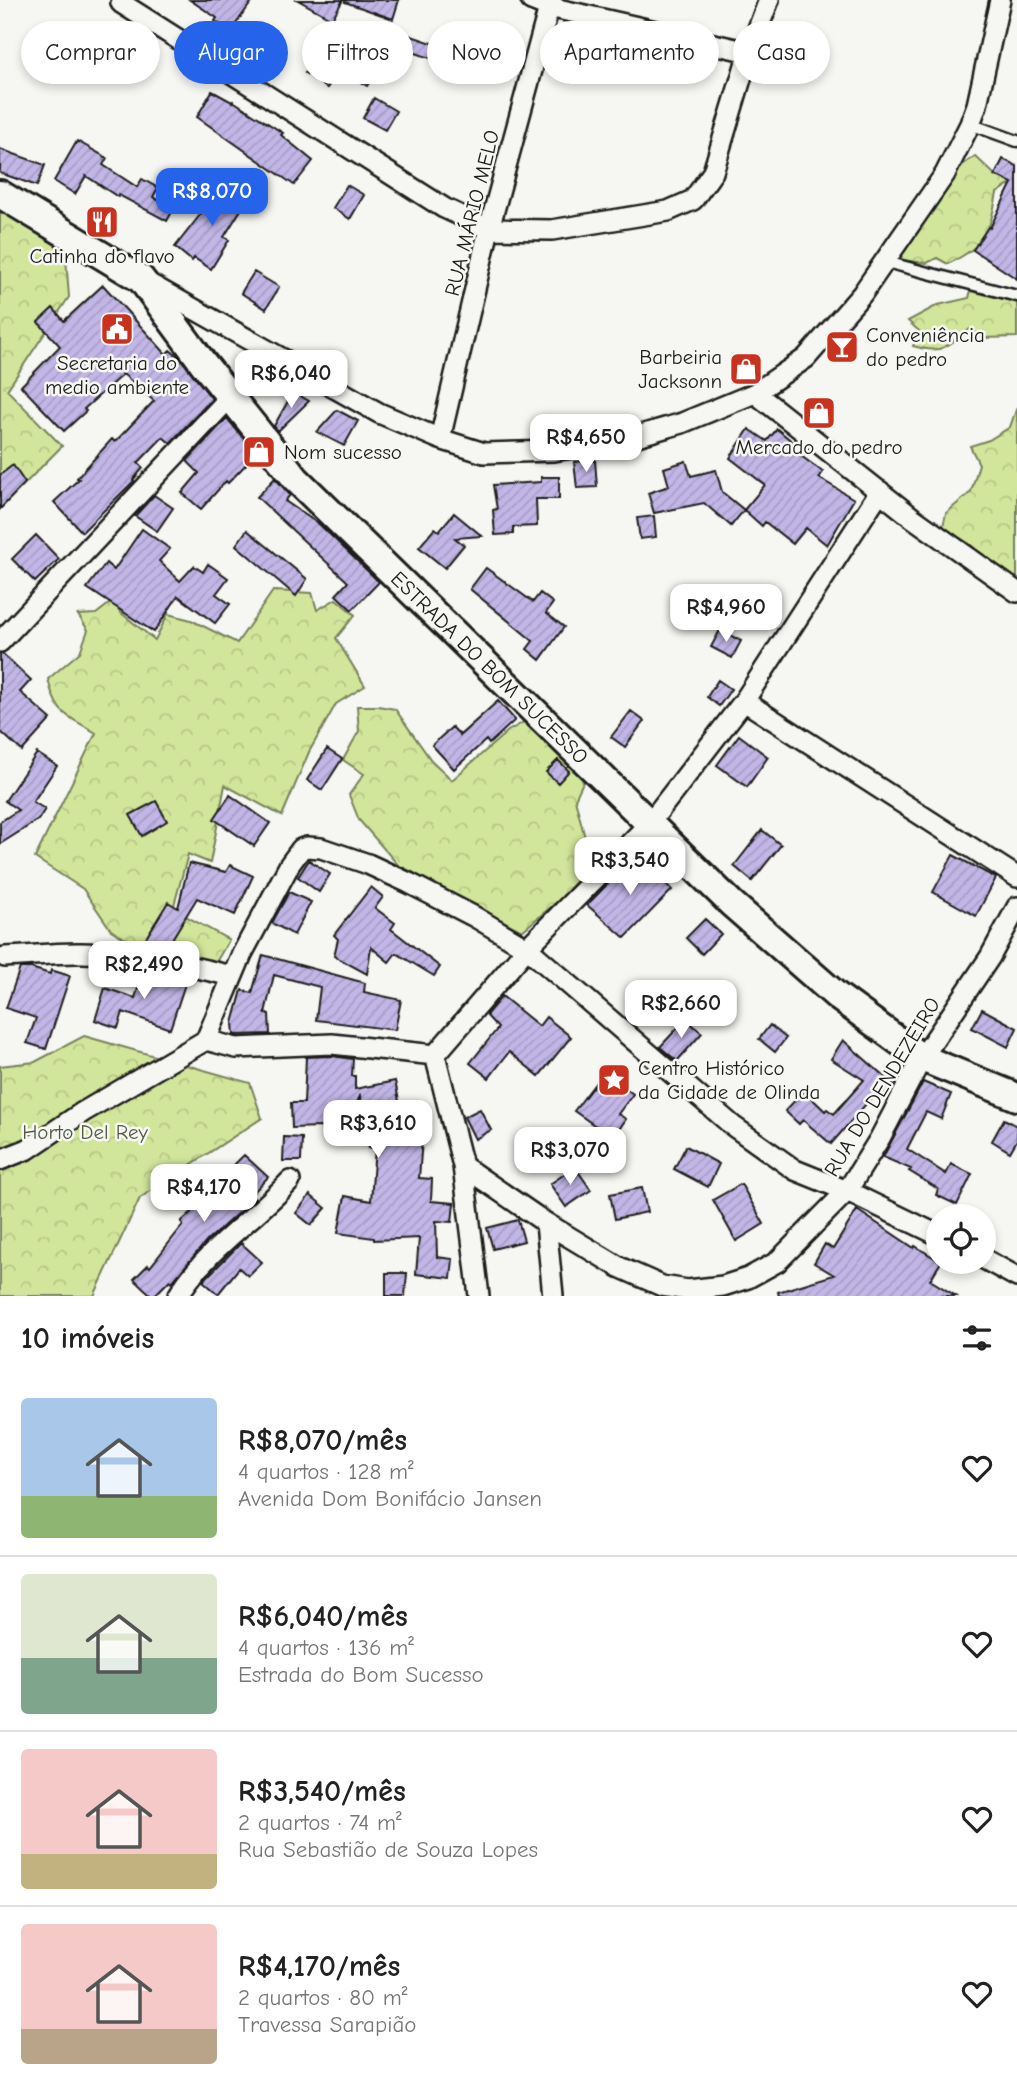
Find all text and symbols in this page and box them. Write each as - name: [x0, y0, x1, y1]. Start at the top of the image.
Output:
- chip: Comprar: [21, 21, 160, 84]
- chip: Alugar: [174, 21, 288, 84]
- chip: Filtros: [302, 21, 413, 84]
- chip: Novo: [427, 21, 526, 84]
- chip: Apartamento: [540, 21, 719, 84]
- chip: Casa: [733, 21, 830, 84]
- street label: RUA MÁRIO MELO: [440, 128, 504, 298]
- pin: R$8,070: [147, 168, 277, 228]
- text: R$8,070: [172, 177, 252, 204]
- restaurant icon: Catinha do flavo: [83, 203, 121, 241]
- place label: Catinha do flavo: [29, 244, 175, 268]
- public building icon: Secretaria do medio ambiente: [98, 310, 136, 348]
- place label: Conveniência do pedro: [866, 323, 985, 371]
- bar icon: Conveniência do pedro: [823, 328, 861, 366]
- place label: Barbeiria Jacksonn: [638, 345, 722, 393]
- pin: R$6,040: [226, 350, 356, 410]
- shop icon: Barbeiria Jacksonn: [727, 350, 765, 388]
- place label: Secretaria do medio ambiente: [45, 351, 189, 399]
- text: R$6,040: [251, 359, 331, 386]
- shop icon: Mercado do pedro: [800, 394, 838, 432]
- pin: R$4,650: [521, 414, 651, 474]
- text: R$4,650: [546, 423, 626, 450]
- shop icon: Nom sucesso: [240, 433, 278, 471]
- place label: Mercado do pedro: [735, 435, 903, 459]
- place label: Nom sucesso: [284, 440, 402, 464]
- street label: ESTRADA DO BOM SUCESSO: [386, 566, 593, 769]
- pin: R$4,960: [661, 584, 791, 644]
- text: R$4,960: [686, 593, 766, 620]
- pin: R$3,540: [565, 838, 695, 897]
- text: R$3,540: [590, 846, 670, 873]
- pin: R$2,490: [79, 942, 209, 1001]
- text: R$2,490: [104, 950, 184, 977]
- pin: R$2,660: [616, 981, 746, 1040]
- text: R$2,660: [641, 989, 721, 1016]
- street label: RUA DO DENDEZEIRO: [819, 993, 945, 1181]
- place label: Centro Histórico da Cidade de Olinda: [638, 1056, 820, 1104]
- place icon: Centro Histórico da Cidade de Olinda: [595, 1061, 633, 1099]
- pin: R$3,610: [313, 1100, 443, 1160]
- text: R$3,610: [339, 1109, 417, 1136]
- park label: Horto Del Rey: [22, 1120, 148, 1144]
- pin: R$3,070: [505, 1128, 635, 1187]
- text: R$3,070: [530, 1136, 610, 1163]
- pin: R$4,170: [139, 1164, 269, 1224]
- text: R$4,170: [167, 1173, 241, 1200]
- map controls: [926, 1204, 996, 1274]
- button: locate: [926, 1204, 996, 1274]
- icon: filters: [958, 1319, 996, 1357]
- text: 10 imóveis: [21, 1321, 154, 1356]
- text: R$8,070/mês: [238, 1423, 407, 1458]
- icon: home: [77, 1426, 161, 1510]
- icon: heart: [958, 1449, 996, 1487]
- text: 4 quartos · 128 m²: [238, 1458, 414, 1485]
- text: Avenida Dom Bonifácio Jansen: [238, 1485, 542, 1512]
- text: R$6,040/mês: [238, 1599, 408, 1634]
- icon: home: [77, 1602, 161, 1686]
- icon: heart: [958, 1625, 996, 1663]
- text: 4 quartos · 136 m²: [238, 1634, 414, 1661]
- text: Estrada do Bom Sucesso: [238, 1661, 484, 1688]
- text: R$3,540/mês: [238, 1774, 406, 1809]
- icon: home: [77, 1777, 161, 1861]
- icon: heart: [958, 1800, 996, 1838]
- text: 2 quartos · 74 m²: [238, 1809, 402, 1836]
- text: Rua Sebastião de Souza Lopes: [238, 1836, 538, 1863]
- text: R$4,170/mês: [238, 1949, 400, 1984]
- icon: home: [77, 1952, 161, 2036]
- icon: heart: [958, 1975, 996, 2013]
- text: 2 quartos · 80 m²: [238, 1984, 408, 2011]
- text: Travessa Sarapião: [238, 2011, 416, 2038]

